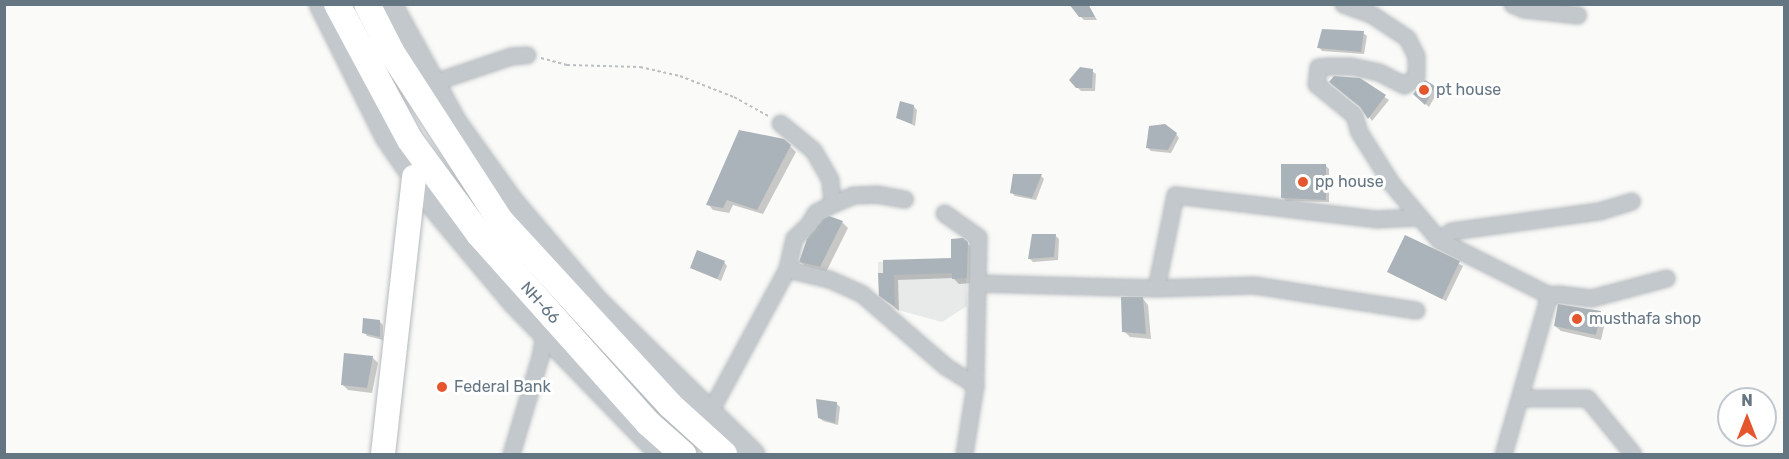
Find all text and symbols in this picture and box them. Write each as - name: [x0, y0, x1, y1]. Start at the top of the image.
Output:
- place label: pt house: [1436, 80, 1501, 100]
- marker: pt house: [1417, 83, 1431, 97]
- place label: pp house: [1315, 172, 1384, 192]
- marker: pp house: [1296, 175, 1310, 189]
- street label: NH-66: [516, 278, 564, 328]
- place label: musthafa shop: [1589, 309, 1701, 329]
- marker: musthafa shop: [1570, 312, 1584, 326]
- place label: Federal Bank: [454, 377, 551, 397]
- marker: Federal Bank: [435, 380, 449, 394]
- north arrow: [1717, 387, 1777, 447]
- text: N: [1741, 391, 1753, 410]

